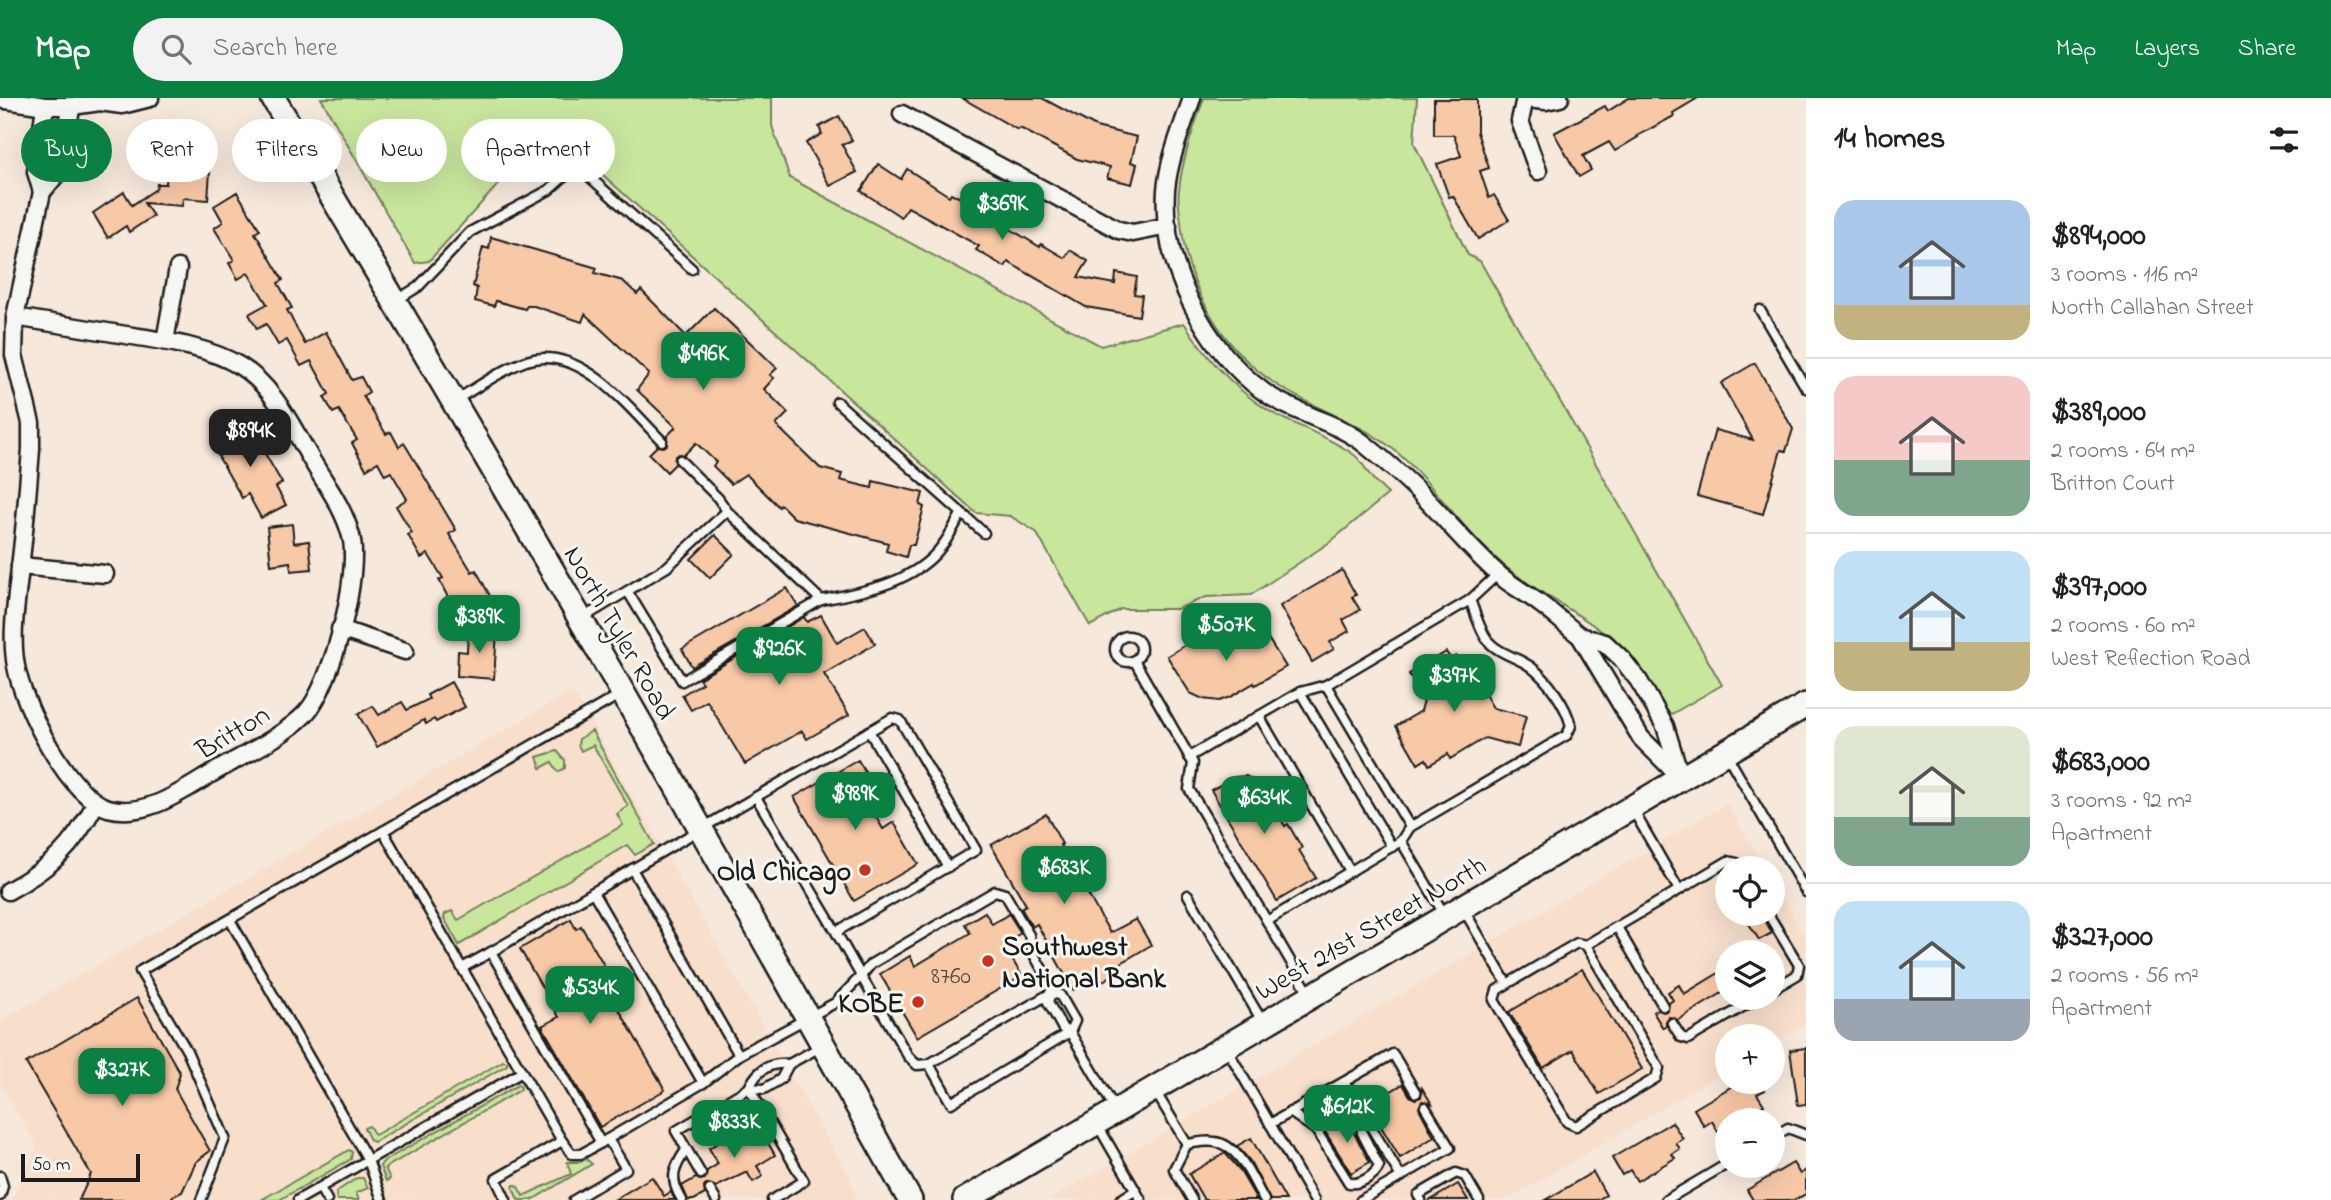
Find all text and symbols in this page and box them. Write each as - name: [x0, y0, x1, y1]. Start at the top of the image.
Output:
- search box: [133, 18, 623, 81]
- text: Map: [35, 25, 91, 73]
- icon: search: [157, 30, 195, 68]
- text: Search here: [213, 30, 337, 68]
- text: Map: [2056, 32, 2096, 67]
- text: Layers: [2134, 32, 2200, 67]
- text: Share: [2238, 32, 2296, 67]
- text: 14 homes: [1834, 118, 1945, 162]
- chip: Buy: [21, 119, 112, 182]
- chip: Rent: [126, 119, 218, 182]
- chip: Filters: [232, 119, 342, 182]
- chip: New: [356, 119, 447, 182]
- chip: Apartment: [461, 119, 615, 182]
- icon: filters: [2265, 121, 2303, 159]
- pin: $369K: [953, 183, 1051, 242]
- text: $369K: [976, 188, 1028, 221]
- text: $894,000: [2051, 215, 2146, 259]
- icon: home: [1890, 228, 1974, 312]
- text: 3 rooms · 116 m²: [2051, 259, 2198, 292]
- text: North Callahan Street: [2051, 292, 2254, 325]
- pin: $496K: [654, 332, 752, 392]
- text: $496K: [677, 338, 729, 371]
- text: $389,000: [2051, 391, 2146, 435]
- icon: home: [1890, 404, 1974, 488]
- pin: $894K: [201, 410, 299, 469]
- text: $894K: [225, 415, 275, 448]
- text: 2 rooms · 64 m²: [2051, 435, 2195, 468]
- text: Britton Court: [2051, 468, 2175, 501]
- street label: North Tyler Road: [551, 539, 685, 729]
- text: $397,000: [2051, 566, 2147, 610]
- icon: home: [1890, 579, 1974, 663]
- pin: $389K: [430, 596, 528, 655]
- text: $389K: [454, 601, 504, 634]
- pin: $507K: [1177, 603, 1275, 663]
- text: $507K: [1197, 609, 1255, 642]
- text: 2 rooms · 60 m²: [2051, 610, 2196, 643]
- pin: $926K: [730, 628, 828, 687]
- text: $926K: [752, 633, 806, 666]
- text: West Reflection Road: [2051, 643, 2250, 676]
- pin: $397K: [1405, 654, 1503, 714]
- text: $397K: [1429, 660, 1479, 693]
- street label: Britton: [188, 696, 279, 773]
- text: $683,000: [2051, 741, 2150, 785]
- icon: home: [1890, 754, 1974, 838]
- pin: $989K: [806, 772, 904, 832]
- pin: $634K: [1215, 776, 1313, 836]
- text: $989K: [831, 778, 879, 811]
- text: $634K: [1237, 782, 1291, 815]
- text: 3 rooms · 92 m²: [2051, 785, 2192, 818]
- text: Apartment: [2051, 818, 2152, 851]
- pin: $683K: [1015, 846, 1113, 906]
- street label: West 21st Street North: [1249, 847, 1495, 1013]
- text: $683K: [1037, 852, 1091, 885]
- place label: Old Chicago: [717, 853, 851, 895]
- map controls: [1715, 856, 1785, 1178]
- button: locate: [1715, 856, 1785, 926]
- marker: Old Chicago: [857, 862, 873, 878]
- text: $327,000: [2051, 916, 2153, 960]
- place label: Southwest National Bank: [1002, 928, 1166, 1001]
- icon: home: [1890, 929, 1974, 1013]
- button: layers: [1715, 940, 1785, 1010]
- marker: Southwest National Bank: [980, 953, 996, 969]
- house number: 8760: [931, 960, 971, 995]
- text: 2 rooms · 56 m²: [2051, 960, 2199, 993]
- pin: $534K: [541, 967, 639, 1026]
- text: $534K: [561, 972, 619, 1005]
- place label: KOBE: [838, 985, 904, 1026]
- text: Apartment: [2051, 993, 2152, 1026]
- marker: KOBE: [910, 994, 926, 1010]
- button: +: [1715, 1024, 1785, 1094]
- pin: $327K: [73, 1048, 171, 1108]
- text: $327K: [94, 1054, 150, 1087]
- pin: $612K: [1298, 1086, 1396, 1145]
- text: $612K: [1320, 1091, 1374, 1124]
- pin: $833K: [685, 1100, 783, 1160]
- text: $833K: [708, 1106, 760, 1139]
- button: −: [1715, 1108, 1785, 1178]
- scale bar: [21, 1151, 140, 1183]
- text: 50 m: [32, 1152, 71, 1179]

